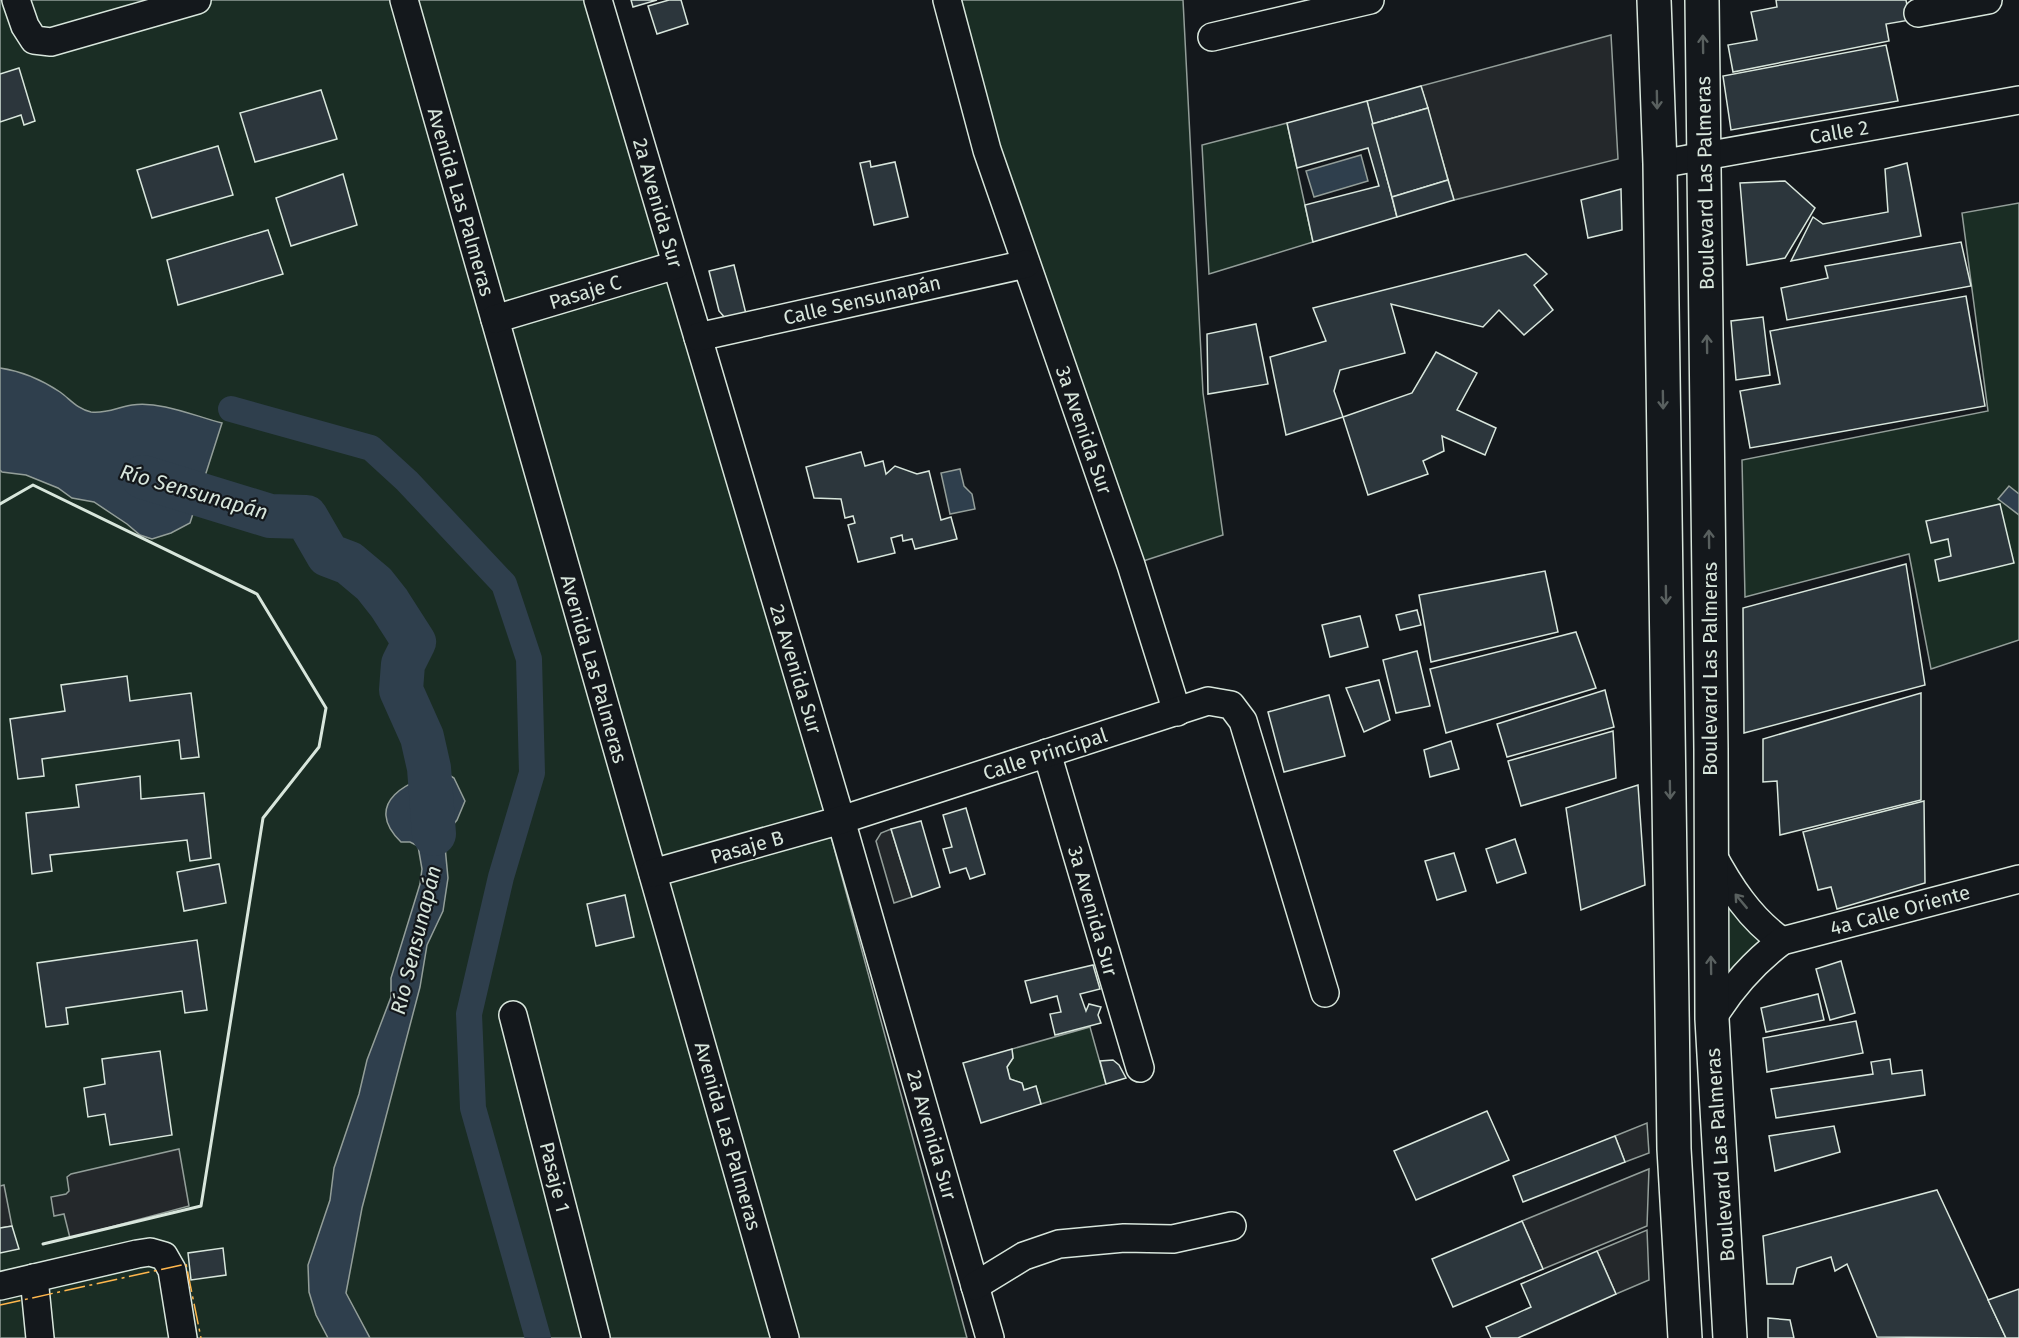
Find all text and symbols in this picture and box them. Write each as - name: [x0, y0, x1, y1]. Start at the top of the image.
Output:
- one-way arrow: [1697, 35, 1708, 55]
- street label: Boulevard Las Palmeras: [1691, 76, 1719, 290]
- one-way arrow: [1651, 90, 1663, 110]
- street label: Avenida Las Palmeras: [423, 105, 499, 299]
- street label: Calle 2: [1808, 115, 1870, 149]
- street label: 2a Avenida Sur: [628, 135, 688, 271]
- street label: Pasaje C: [546, 270, 624, 314]
- street label: Calle Sensunapán: [781, 270, 943, 330]
- one-way arrow: [1701, 335, 1713, 355]
- street label: 3a Avenida Sur: [1051, 363, 1117, 498]
- one-way arrow: [1658, 390, 1669, 410]
- water label: Río Sensunapán: [117, 458, 271, 526]
- one-way arrow: [1703, 530, 1715, 550]
- street label: Boulevard Las Palmeras: [1698, 562, 1722, 776]
- street label: Avenida Las Palmeras: [556, 572, 632, 766]
- one-way arrow: [1661, 585, 1672, 605]
- street label: 2a Avenida Sur: [765, 602, 827, 737]
- street label: Calle Principal: [980, 723, 1110, 785]
- one-way arrow: [1664, 780, 1675, 800]
- street label: Pasaje B: [708, 825, 786, 869]
- street label: 3a Avenida Sur: [1063, 843, 1123, 979]
- water label: Río Sensunapán: [385, 863, 447, 1017]
- street label: 4a Calle Oriente: [1827, 880, 1973, 940]
- one-way arrow: [1734, 894, 1748, 909]
- one-way arrow: [1705, 956, 1717, 976]
- street label: Avenida Las Palmeras: [690, 1039, 766, 1233]
- street label: Boulevard Las Palmeras: [1701, 1047, 1739, 1263]
- street label: 2a Avenida Sur: [902, 1067, 962, 1203]
- street label: Pasaje 1: [535, 1139, 575, 1215]

